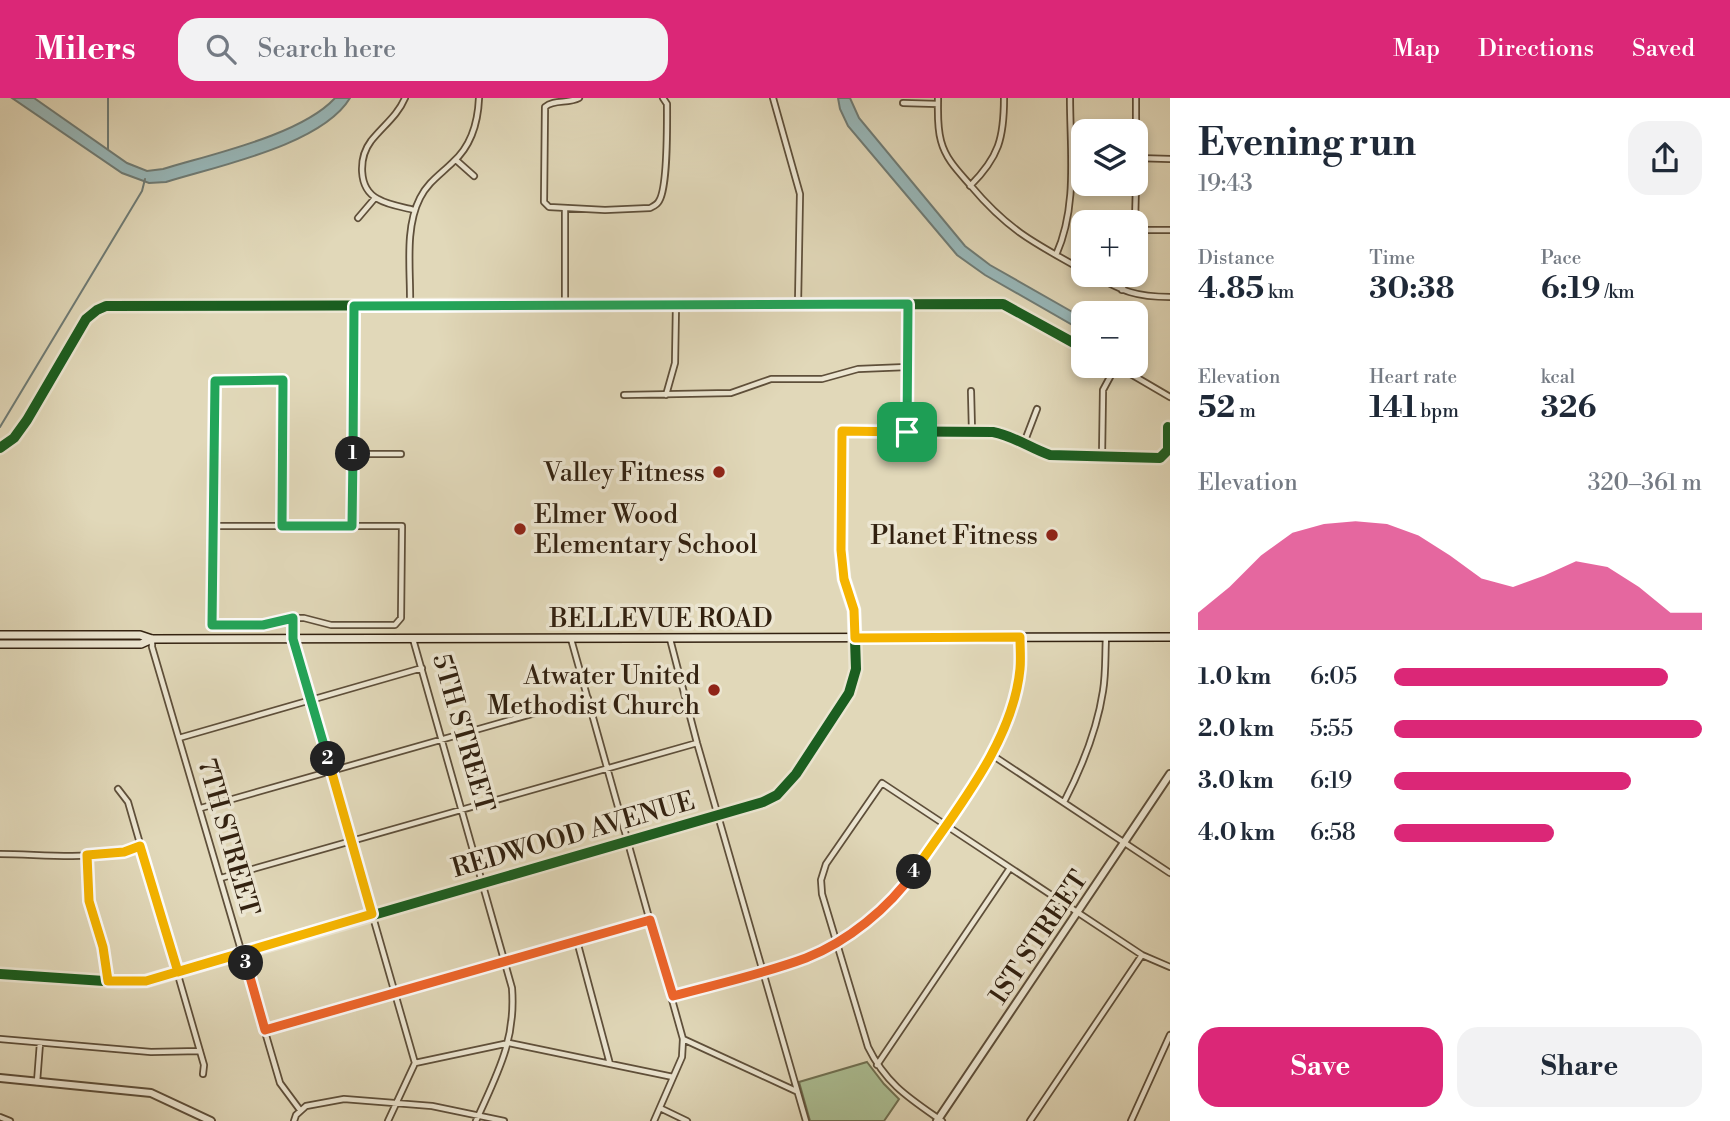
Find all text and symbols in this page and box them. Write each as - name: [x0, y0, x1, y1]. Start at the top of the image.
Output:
- search box: [178, 18, 668, 81]
- text: Milers: [35, 29, 136, 70]
- icon: search: [202, 30, 240, 68]
- text: Search here: [258, 33, 396, 65]
- text: Map: [1393, 34, 1440, 64]
- text: Directions: [1478, 34, 1594, 64]
- text: Saved: [1632, 34, 1695, 64]
- map controls: [1071, 119, 1148, 378]
- button: layers: [1071, 119, 1148, 196]
- text: Evening run: [1198, 120, 1416, 167]
- button: share: [1628, 121, 1702, 195]
- text: 19:43: [1198, 170, 1253, 198]
- button: +: [1071, 210, 1148, 287]
- text: Distance: [1198, 246, 1275, 270]
- text: Time: [1369, 246, 1415, 270]
- text: Pace: [1541, 246, 1581, 270]
- text: 4.85: [1198, 270, 1264, 308]
- text: 30:38: [1369, 270, 1455, 308]
- text: 6:19: [1541, 270, 1601, 308]
- text: km: [1264, 280, 1295, 304]
- text: /km: [1601, 280, 1635, 304]
- button: −: [1071, 301, 1148, 378]
- text: Elevation: [1198, 365, 1280, 389]
- text: Heart rate: [1369, 365, 1457, 389]
- text: kcal: [1541, 365, 1575, 389]
- text: 52: [1198, 389, 1235, 427]
- text: 141: [1369, 389, 1417, 427]
- text: 326: [1541, 389, 1596, 427]
- text: m: [1235, 399, 1256, 423]
- text: bpm: [1417, 399, 1459, 423]
- pin: [877, 402, 937, 462]
- icon: arrive: [888, 413, 926, 451]
- pin: 1: [336, 436, 370, 472]
- text: 1: [348, 441, 357, 465]
- place label: Valley Fitness: [542, 457, 705, 489]
- marker: Valley Fitness: [711, 464, 727, 480]
- text: Elevation: [1198, 469, 1298, 497]
- text: 320–361 m: [1588, 469, 1702, 497]
- place label: Elmer Wood Elementary School: [534, 499, 758, 561]
- place label: Planet Fitness: [871, 520, 1038, 552]
- marker: Elmer Wood Elementary School: [512, 521, 528, 537]
- marker: Planet Fitness: [1044, 527, 1060, 543]
- street label: BELLEVUE ROAD: [548, 603, 773, 635]
- street label: 5TH STREET: [425, 650, 501, 816]
- place label: Atwater United Methodist Church: [487, 660, 700, 722]
- text: 1.0 km: [1198, 663, 1271, 691]
- text: 6:05: [1310, 663, 1357, 691]
- marker: Atwater United Methodist Church: [706, 682, 722, 698]
- text: 2.0 km: [1198, 715, 1274, 743]
- text: 5:55: [1310, 715, 1353, 743]
- pin: 2: [310, 742, 346, 776]
- text: 2: [322, 746, 333, 770]
- street label: 7TH STREET: [190, 755, 266, 920]
- text: 3.0 km: [1198, 767, 1274, 795]
- text: 6:19: [1310, 767, 1352, 795]
- street label: REDWOOD AVENUE: [448, 785, 699, 885]
- text: 4.0 km: [1198, 819, 1275, 847]
- text: 6:58: [1310, 819, 1356, 847]
- pin: 4: [897, 854, 932, 890]
- text: 4: [907, 859, 920, 883]
- street label: 1ST STREET: [982, 865, 1095, 1010]
- pin: 3: [229, 946, 264, 980]
- text: 3: [240, 950, 251, 974]
- button: Save: [1198, 1027, 1443, 1107]
- button: Share: [1457, 1027, 1702, 1107]

